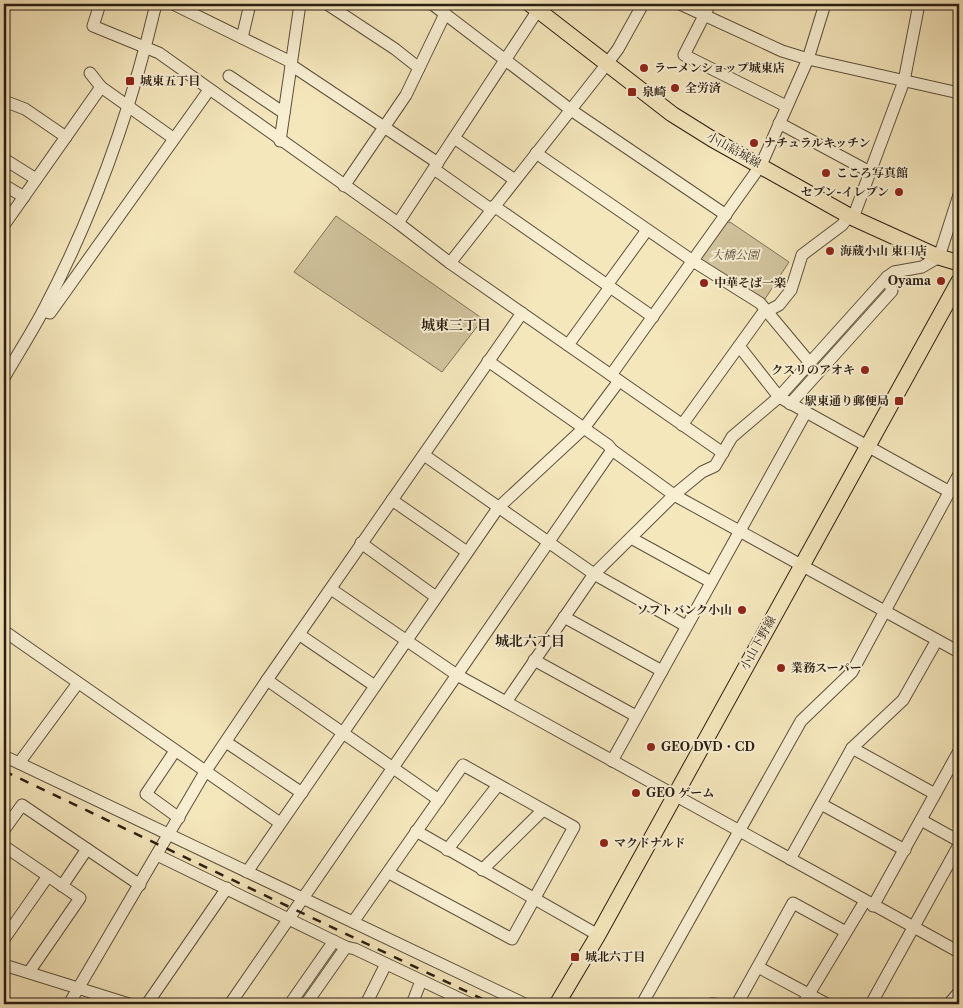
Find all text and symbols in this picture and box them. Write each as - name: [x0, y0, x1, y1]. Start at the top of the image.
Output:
- place label: ラーメンショップ城東店: [654, 60, 785, 75]
- marker: ラーメンショップ城東店: [638, 62, 650, 74]
- place label: 城東五丁目: [140, 73, 200, 88]
- marker: 城東五丁目: [124, 75, 136, 87]
- place label: 全労済: [685, 80, 721, 95]
- marker: 全労済: [669, 82, 681, 94]
- place label: 泉崎: [642, 84, 667, 99]
- marker: 泉崎: [626, 86, 638, 98]
- street label: 小山結城線: [704, 128, 764, 171]
- place label: ナチュラルキッチン: [764, 135, 870, 150]
- marker: ナチュラルキッチン: [748, 137, 760, 149]
- place label: こころ写真館: [836, 165, 908, 180]
- marker: こころ写真館: [820, 167, 832, 179]
- place label: セブン-イレブン: [801, 184, 889, 199]
- marker: セブン-イレブン: [893, 186, 905, 198]
- place label: 海蔵小山 東口店: [840, 243, 927, 258]
- marker: 海蔵小山 東口店: [824, 245, 836, 257]
- park label: 大橋公園: [711, 247, 761, 262]
- place label: Oyama: [888, 273, 932, 288]
- place label: 中華そば一楽: [714, 275, 786, 290]
- marker: Oyama: [935, 275, 947, 287]
- marker: 中華そば一楽: [698, 277, 710, 289]
- district label: 城東三丁目: [421, 316, 491, 334]
- place label: クスリのアオキ: [771, 362, 855, 377]
- marker: クスリのアオキ: [859, 364, 871, 376]
- place label: 駅東通り郵便局: [805, 393, 889, 408]
- marker: 駅東通り郵便局: [893, 395, 905, 407]
- place label: ソフトバンク小山: [636, 602, 732, 617]
- marker: ソフトバンク小山: [736, 604, 748, 616]
- street label: 小山下野線: [736, 613, 779, 673]
- district label: 城北六丁目: [495, 632, 565, 650]
- place label: 業務スーパー: [791, 660, 862, 675]
- marker: 業務スーパー: [775, 662, 787, 674]
- place label: GEO DVD・CD: [661, 739, 755, 754]
- marker: GEO DVD・CD: [645, 741, 657, 753]
- place label: GEO ゲーム: [646, 785, 714, 800]
- marker: GEO ゲーム: [630, 787, 642, 799]
- place label: マクドナルド: [614, 835, 685, 850]
- marker: マクドナルド: [598, 837, 610, 849]
- place label: 城北六丁目: [585, 949, 645, 964]
- marker: 城北六丁目: [569, 951, 581, 963]

